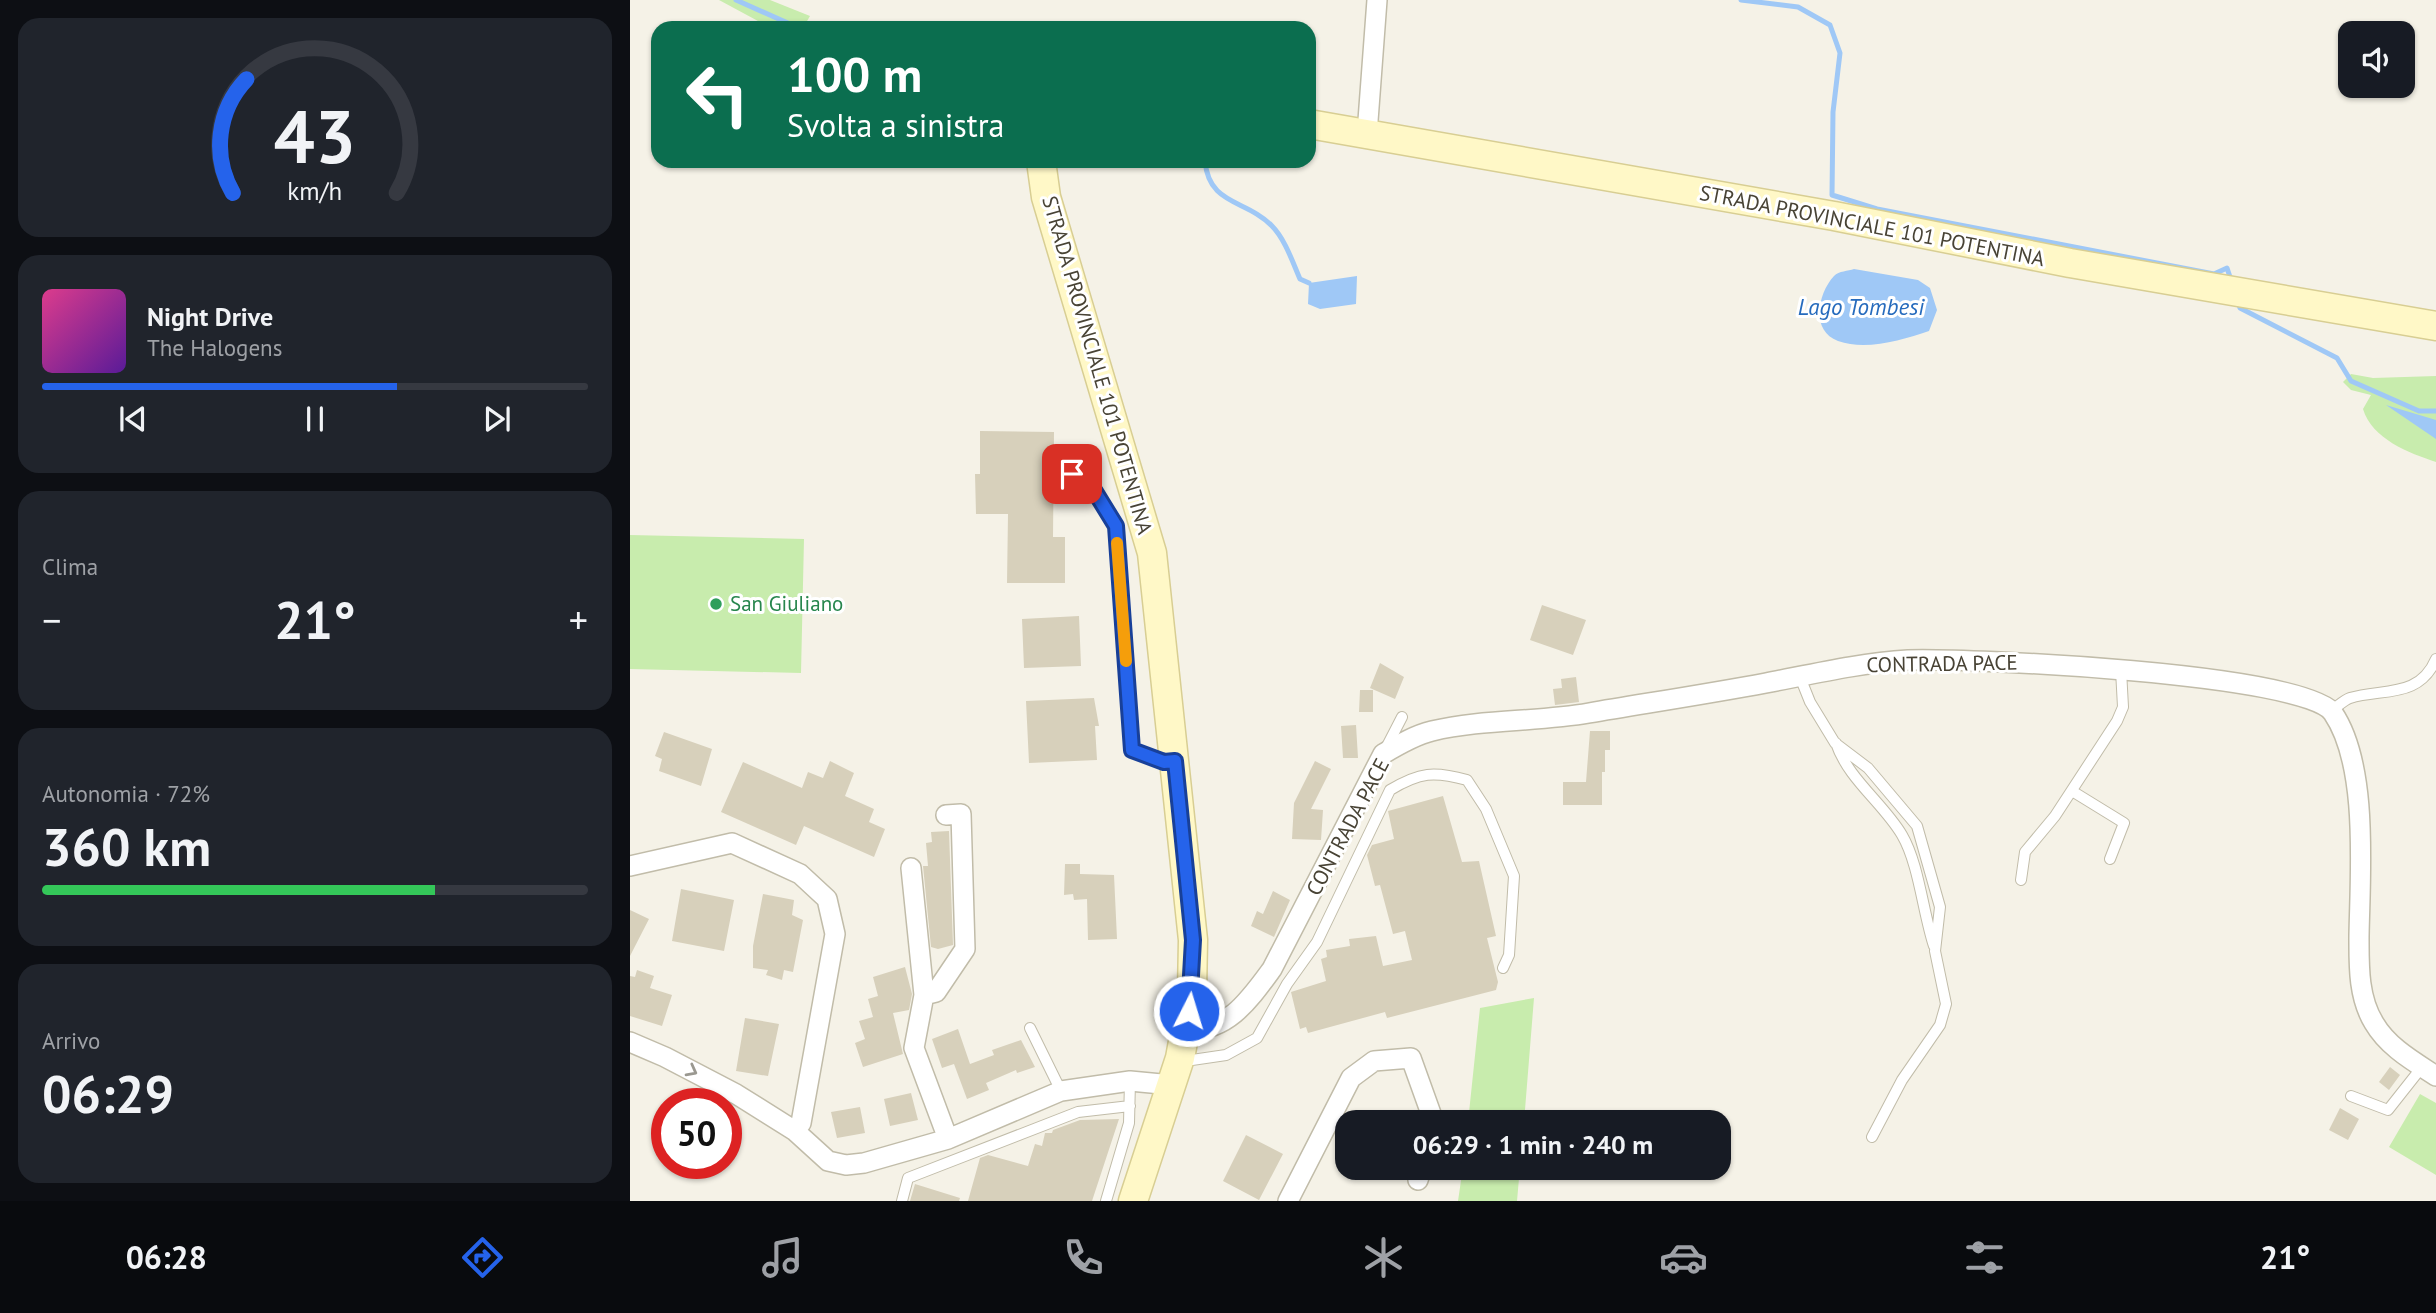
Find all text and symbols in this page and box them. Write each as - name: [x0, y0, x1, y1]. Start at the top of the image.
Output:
- map controls: [2338, 21, 2415, 98]
- button: sound: [2338, 21, 2415, 98]
- text: 100 m: [787, 42, 922, 106]
- icon: left: [672, 49, 763, 140]
- text: 43: [274, 90, 356, 184]
- text: Svolta a sinistra: [787, 104, 1004, 146]
- text: km/h: [288, 175, 342, 207]
- street label: STRADA PROVINCIALE 101 POTENTINA: [1697, 179, 2047, 272]
- street label: STRADA PROVINCIALE 101 POTENTINA: [1036, 193, 1159, 538]
- water label: Lago Tombesi: [1798, 292, 1925, 321]
- text: Night Drive: [147, 300, 273, 333]
- text: The Halogens: [147, 333, 282, 362]
- icon: previous: [114, 400, 152, 438]
- icon: pause: [296, 400, 334, 438]
- icon: next: [478, 400, 516, 438]
- pin: [1042, 444, 1102, 504]
- icon: arrive: [1053, 455, 1091, 493]
- text: Clima: [42, 552, 98, 581]
- text: 21°: [274, 586, 356, 653]
- place label: San Giuliano: [730, 590, 843, 617]
- text: −: [42, 595, 61, 644]
- text: +: [569, 595, 588, 644]
- marker: San Giuliano: [708, 596, 724, 612]
- street label: CONTRADA PACE: [1866, 649, 2018, 678]
- street label: CONTRADA PACE: [1300, 754, 1395, 900]
- text: Autonomia · 72%: [42, 779, 210, 808]
- text: 360 km: [42, 813, 211, 880]
- position arrow: [1152, 974, 1226, 1048]
- text: Arrivo: [42, 1026, 100, 1055]
- text: 06:29: [42, 1060, 174, 1127]
- one-way arrow: [685, 1063, 697, 1076]
- speed limit sign: 50: [651, 1088, 742, 1179]
- text: 06:29 · 1 min · 240 m: [1413, 1128, 1653, 1161]
- icon: directions: [458, 1233, 507, 1282]
- icon: music: [758, 1233, 807, 1282]
- icon: phone: [1059, 1233, 1108, 1282]
- icon: climate: [1359, 1233, 1408, 1282]
- icon: car: [1659, 1233, 1708, 1282]
- icon: filters: [1960, 1233, 2009, 1282]
- text: 06:28: [126, 1236, 207, 1278]
- text: 21°: [2260, 1236, 2310, 1278]

